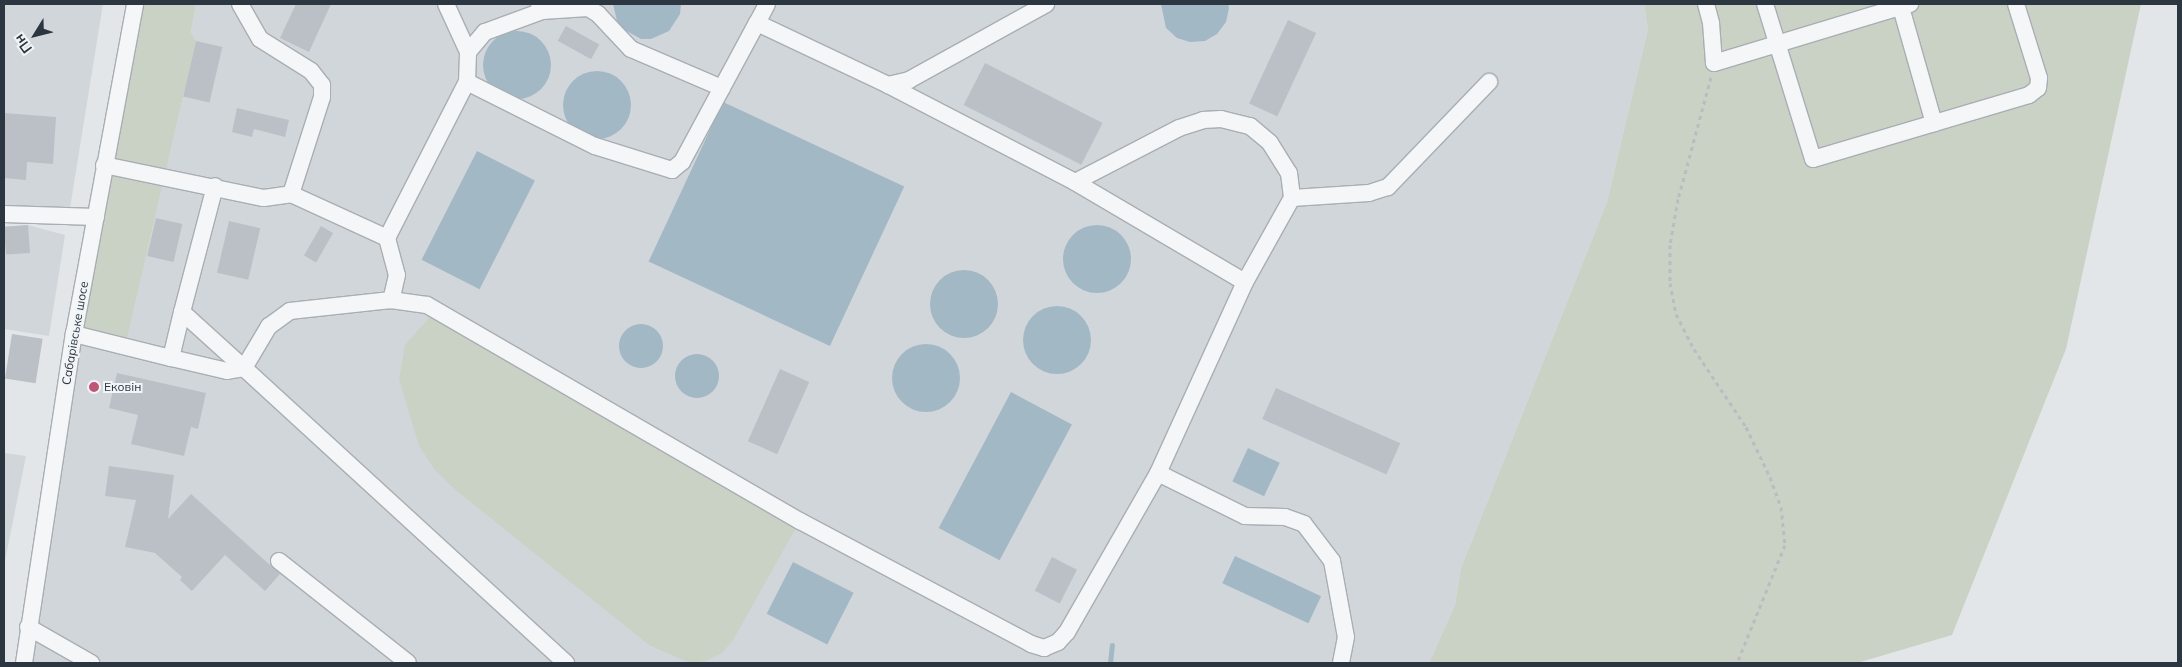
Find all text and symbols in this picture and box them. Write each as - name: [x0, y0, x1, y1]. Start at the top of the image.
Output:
- north arrow: [10, 10, 60, 60]
- text: Пн: [10, 31, 36, 57]
- street label: Сабарівське шосе: [59, 280, 91, 386]
- place label: Ековін: [104, 380, 141, 394]
- marker: Ековін: [88, 381, 100, 393]

